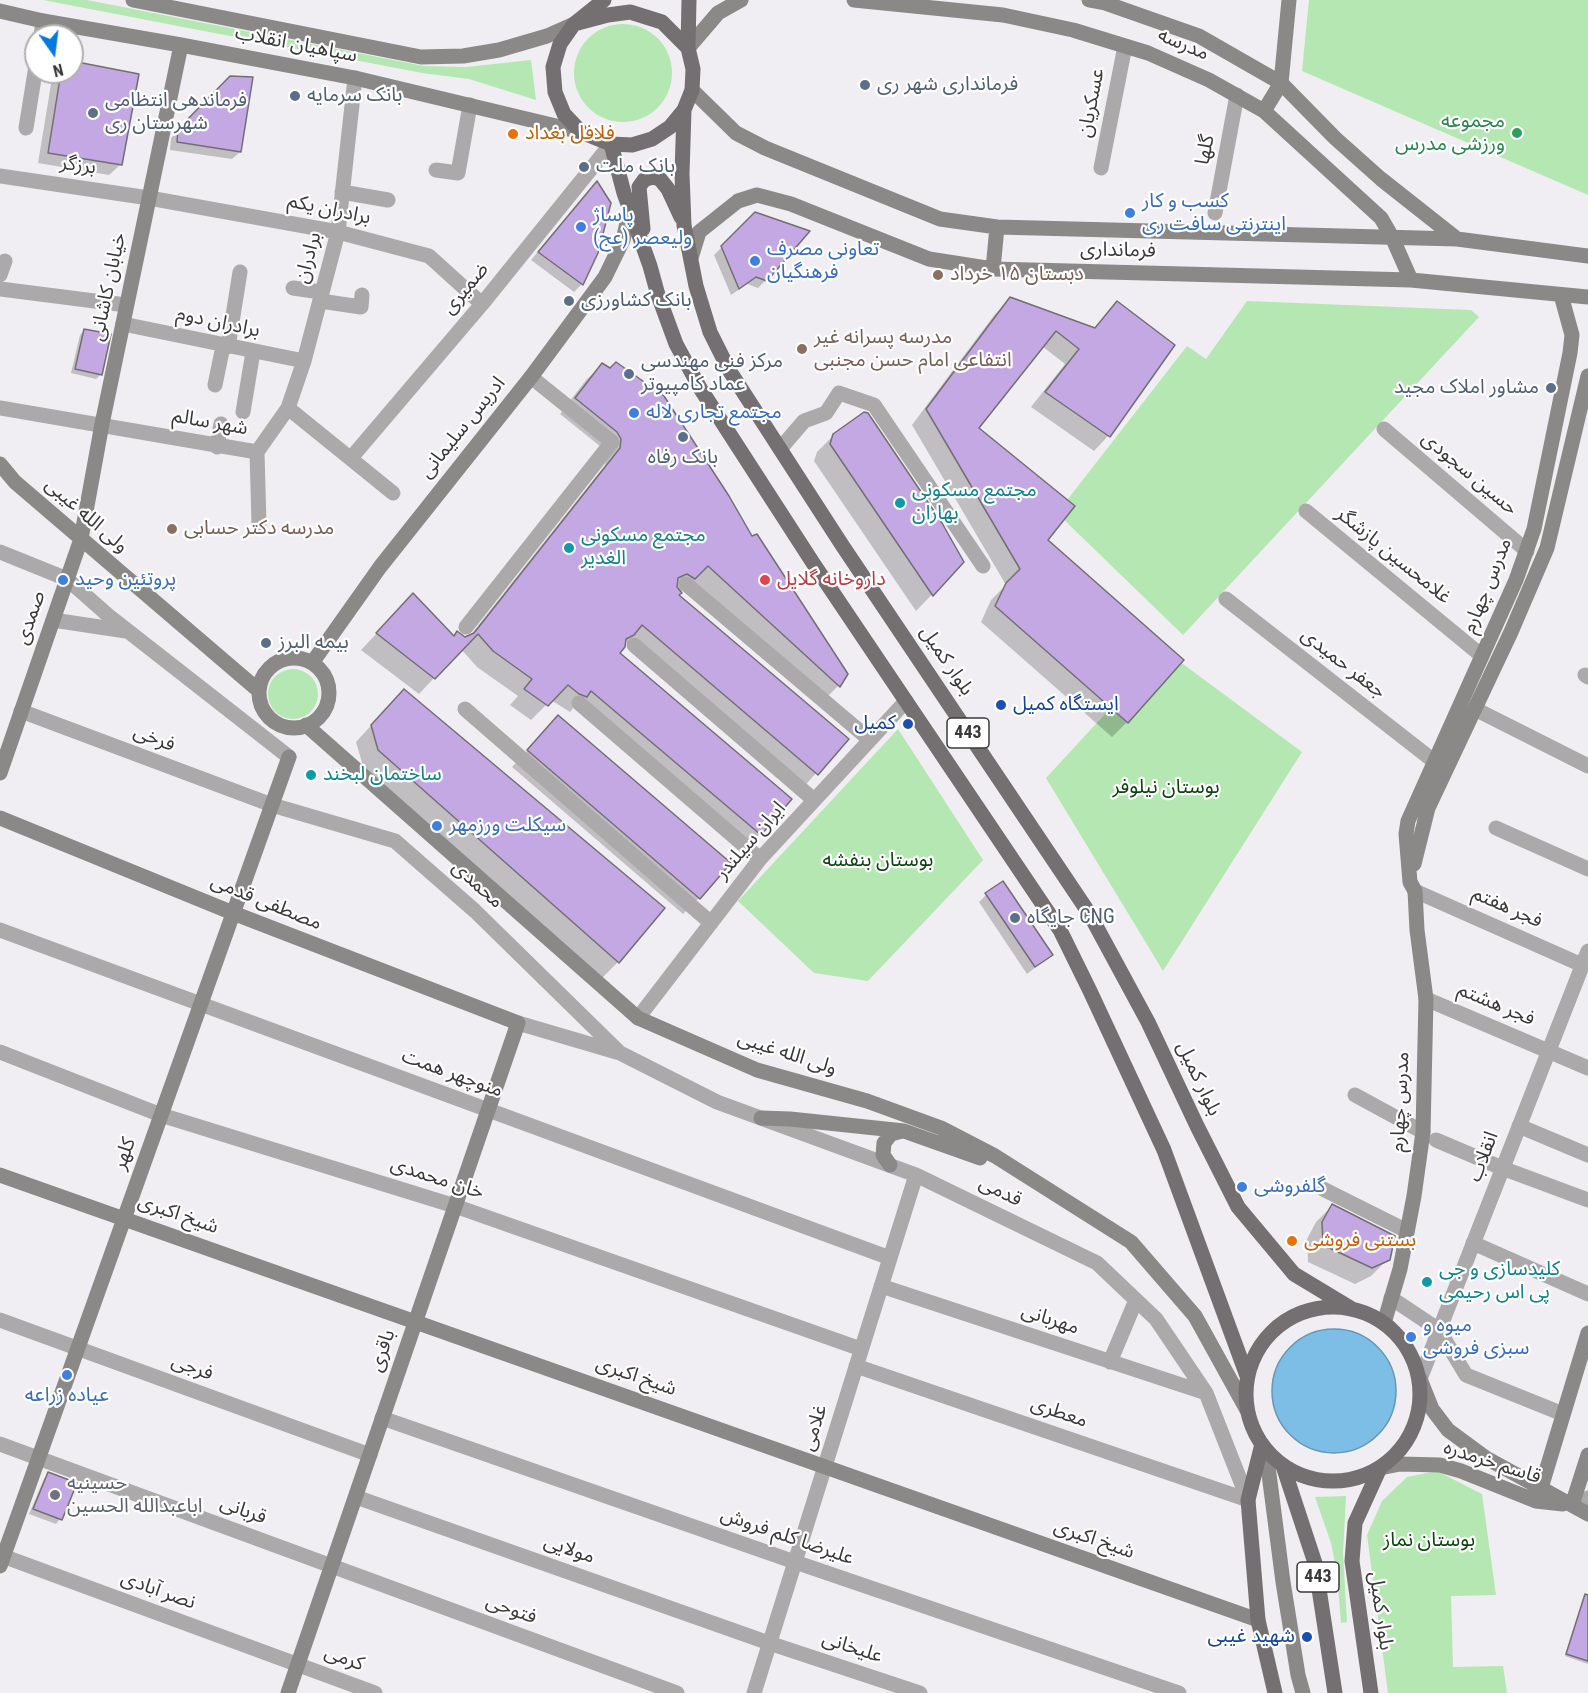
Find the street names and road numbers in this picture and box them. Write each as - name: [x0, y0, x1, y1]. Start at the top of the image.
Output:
- street label: سپاهیان انقلاب: [233, 21, 359, 69]
- street label: مدرسه: [1154, 24, 1212, 66]
- street label: عسکریان: [1074, 66, 1110, 140]
- street label: گلها: [1191, 133, 1221, 167]
- street label: برزگر: [59, 152, 97, 180]
- street label: برادران یکم: [285, 189, 373, 231]
- street label: برادران: [291, 230, 327, 286]
- street label: خیابان کاشانی: [86, 231, 132, 343]
- street label: فرمانداری: [1080, 238, 1156, 264]
- street label: ضمیری: [437, 258, 495, 320]
- street label: برادران دوم: [174, 302, 262, 344]
- street label: ادریس سلیمانی: [415, 372, 511, 484]
- street label: شهر سالم: [170, 405, 250, 441]
- street label: حسین سجودی: [1416, 427, 1522, 521]
- street label: ولی الله غیبی: [39, 473, 133, 559]
- street label: غلامحسین پازشگر: [1331, 502, 1455, 610]
- street label: مدرس چهارم: [1458, 535, 1518, 637]
- street label: صمدی: [11, 588, 51, 648]
- street label: بلوار کمیل: [914, 621, 978, 701]
- street label: جعفر حمیدی: [1296, 623, 1390, 705]
- road number: 443: [947, 718, 989, 748]
- street label: فرخی: [130, 720, 178, 758]
- street label: ایران سیلندر: [711, 797, 791, 885]
- street label: محمدی: [446, 856, 508, 914]
- street label: مصطفی قدمی: [207, 870, 325, 936]
- street label: فجر هفتم: [1468, 882, 1546, 934]
- street label: فجر هشتم: [1454, 978, 1538, 1032]
- street label: ولی الله غیبی: [734, 1027, 840, 1081]
- street label: بلوار کمیل: [1170, 1038, 1226, 1120]
- street label: منوچهر همت: [398, 1045, 506, 1103]
- street label: مدرس چهارم: [1386, 1051, 1416, 1153]
- street label: انقلاب: [1464, 1128, 1504, 1186]
- street label: کلهر: [108, 1135, 142, 1173]
- street label: خان محمدی: [387, 1153, 487, 1205]
- street label: قدمی: [975, 1171, 1025, 1213]
- street label: شیخ اکبری: [135, 1190, 221, 1240]
- street label: مهربانی: [1018, 1299, 1082, 1341]
- street label: باقری: [365, 1327, 401, 1375]
- street label: فرجی: [168, 1349, 216, 1387]
- street label: شیخ اکبری: [593, 1352, 679, 1402]
- street label: معطری: [1028, 1392, 1090, 1434]
- street label: غلامی: [797, 1402, 833, 1454]
- street label: قاسم خرمدره: [1440, 1436, 1544, 1490]
- street label: قربانی: [217, 1492, 269, 1530]
- street label: علیرضا کلم فروش: [717, 1503, 857, 1571]
- street label: شیخ اکبری: [1051, 1515, 1137, 1565]
- street label: مولایی: [540, 1530, 598, 1570]
- road number: 443: [1297, 1562, 1339, 1592]
- street label: نصر آبادی: [117, 1566, 199, 1616]
- street label: بلوار کمیل: [1363, 1570, 1397, 1652]
- street label: فتوحی: [482, 1590, 540, 1630]
- street label: علیخانی: [819, 1627, 885, 1669]
- street label: کرمی: [321, 1641, 367, 1677]

